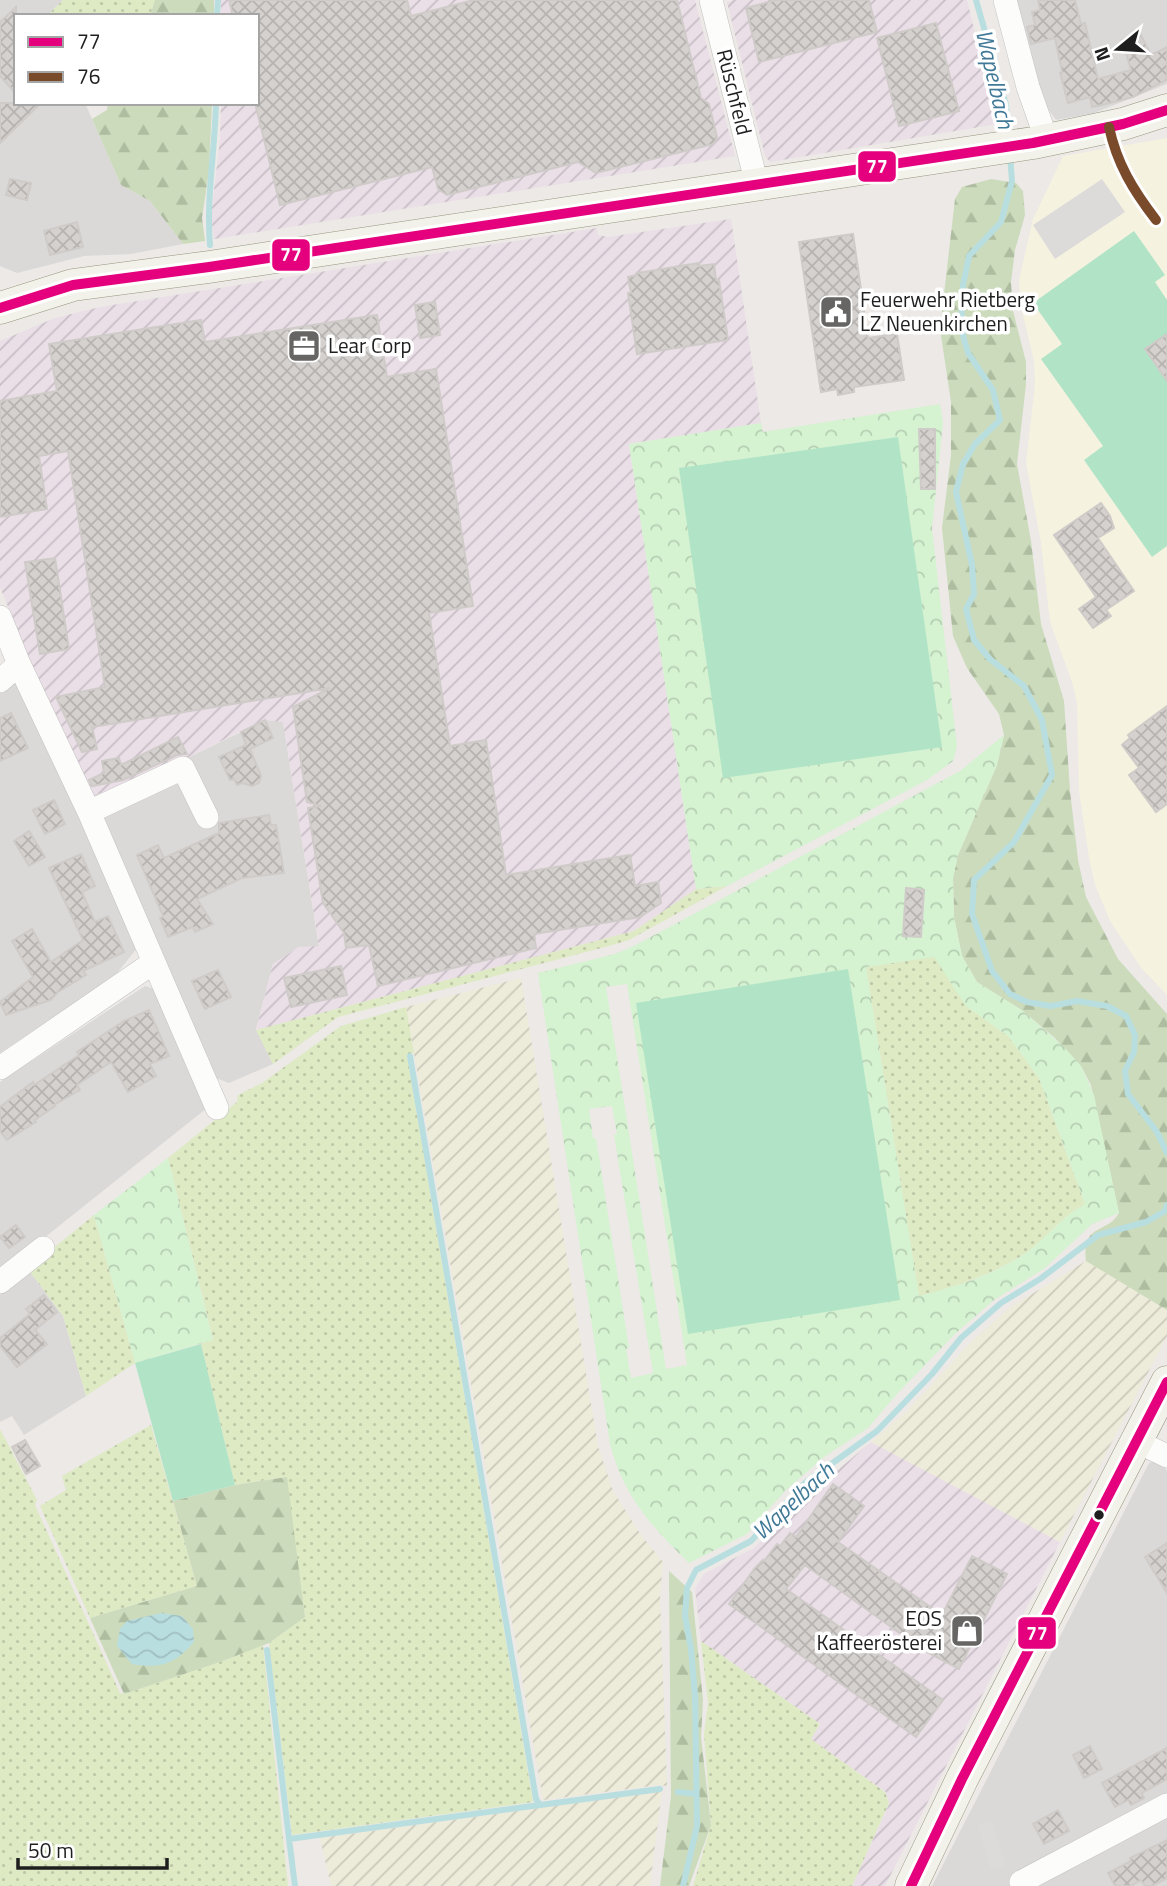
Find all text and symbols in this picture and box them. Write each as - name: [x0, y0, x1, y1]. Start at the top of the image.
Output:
- legend: [14, 14, 259, 105]
- north arrow: [1083, 14, 1153, 84]
- text: 77: [77, 25, 101, 57]
- water label: Wapelbach: [967, 26, 1024, 132]
- text: N: [1086, 44, 1117, 65]
- street label: Rüschfeld: [709, 45, 761, 138]
- text: 76: [77, 60, 101, 92]
- line badge: 77: [857, 150, 897, 183]
- text: 77: [866, 151, 888, 180]
- line badge: 77: [271, 238, 311, 272]
- text: 77: [280, 239, 302, 268]
- place label: Feuerwehr Rietberg LZ Neuenkirchen: [860, 283, 1035, 339]
- public building icon: Feuerwehr Rietberg LZ Neuenkirchen: [817, 293, 855, 331]
- office icon: Lear Corp: [285, 327, 323, 365]
- place label: Lear Corp: [328, 329, 412, 361]
- water label: Wapelbach: [744, 1453, 842, 1548]
- unlabelled marker: [1092, 1508, 1106, 1522]
- place label: EOS Kaffeerösterei: [816, 1602, 942, 1658]
- shop icon: EOS Kaffeerösterei: [948, 1612, 986, 1650]
- line badge: 77: [1017, 1616, 1057, 1650]
- text: 77: [1026, 1618, 1048, 1647]
- scale bar: [18, 1826, 166, 1870]
- text: 50 m: [28, 1834, 74, 1866]

